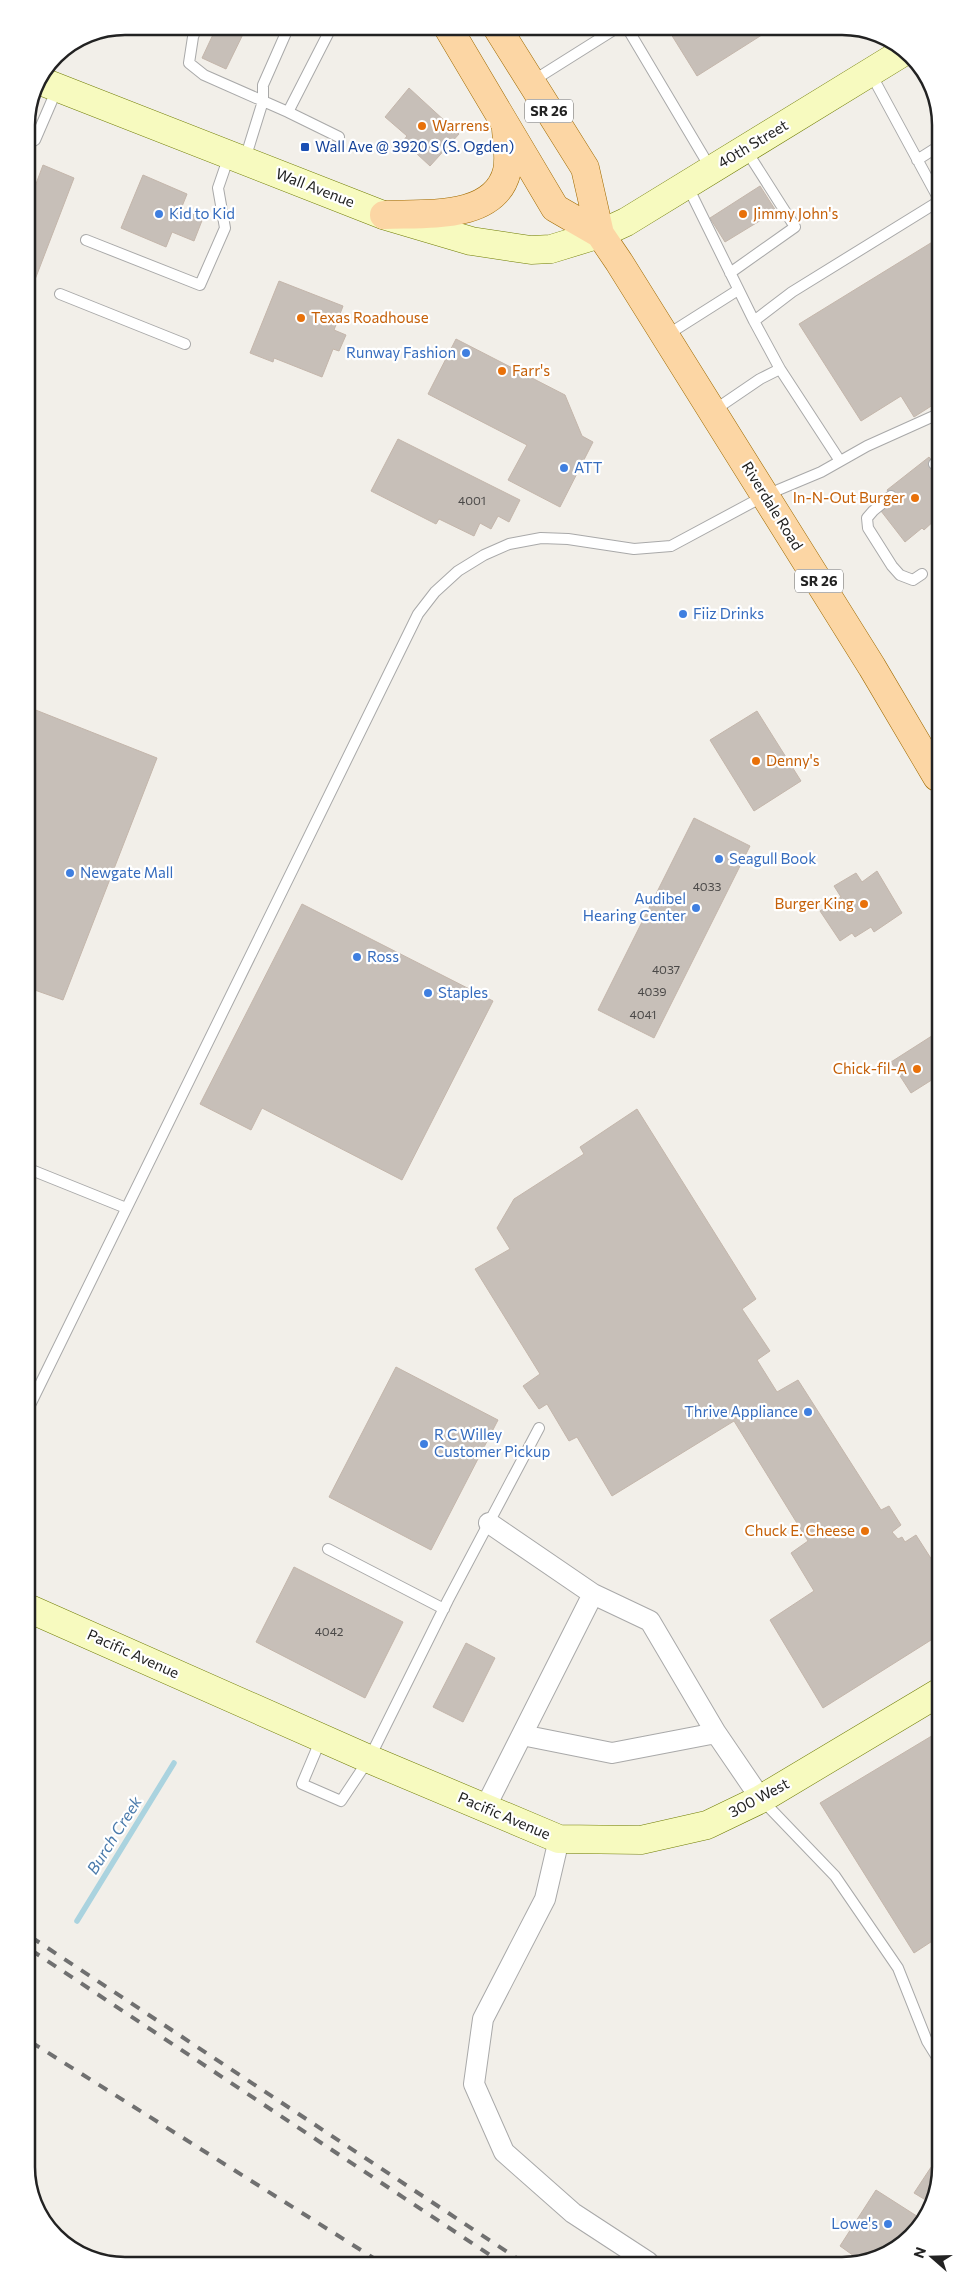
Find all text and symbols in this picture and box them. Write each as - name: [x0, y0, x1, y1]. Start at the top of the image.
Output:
- road number: SR 26: [525, 100, 573, 122]
- street label: 40th Street: [714, 115, 791, 171]
- place label: Warrens: [432, 116, 490, 134]
- marker: Warrens: [416, 120, 428, 132]
- place label: Wall Ave @ 3920 S (S. Ogden): [315, 137, 514, 155]
- marker: Wall Ave @ 3920 S (S. Ogden): [299, 141, 311, 153]
- street label: Wall Avenue: [273, 164, 357, 210]
- place label: Kid to Kid: [169, 204, 235, 222]
- place label: Jimmy John's: [753, 204, 838, 222]
- marker: Kid to Kid: [153, 208, 165, 220]
- marker: Jimmy John's: [737, 208, 749, 220]
- place label: Texas Roadhouse: [311, 308, 429, 326]
- marker: Texas Roadhouse: [295, 312, 307, 324]
- place label: Runway Fashion: [346, 343, 456, 361]
- marker: Runway Fashion: [460, 347, 472, 359]
- place label: Farr's: [512, 361, 550, 379]
- marker: Farr's: [496, 365, 508, 377]
- place label: ATT: [574, 458, 603, 476]
- street label: Riverdale Road: [738, 458, 807, 553]
- marker: ATT: [558, 462, 570, 474]
- place label: In-N-Out Burger: [793, 488, 905, 506]
- marker: In-N-Out Burger: [909, 492, 921, 504]
- house number: 4001: [458, 493, 486, 507]
- road number: SR 26: [795, 570, 843, 592]
- place label: Fiiz Drinks: [693, 604, 764, 622]
- marker: Fiiz Drinks: [677, 608, 689, 620]
- place label: Denny's: [766, 751, 820, 769]
- marker: Denny's: [750, 755, 762, 767]
- place label: Seagull Book: [729, 849, 816, 867]
- marker: Seagull Book: [713, 853, 725, 865]
- place label: Newgate Mall: [80, 863, 173, 881]
- marker: Newgate Mall: [64, 867, 76, 879]
- house number: 4033: [693, 879, 721, 893]
- place label: Audibel Hearing Center: [583, 889, 686, 924]
- place label: Burger King: [775, 894, 854, 912]
- marker: Burger King: [858, 898, 870, 910]
- marker: Audibel Hearing Center: [690, 902, 702, 914]
- place label: Ross: [367, 947, 399, 965]
- marker: Ross: [351, 951, 363, 963]
- house number: 4037: [652, 962, 680, 976]
- place label: Staples: [438, 983, 488, 1001]
- house number: 4039: [637, 984, 667, 998]
- marker: Staples: [422, 987, 434, 999]
- house number: 4041: [629, 1007, 657, 1021]
- place label: Chick-fil-A: [833, 1059, 907, 1077]
- marker: Chick-fil-A: [911, 1063, 923, 1075]
- place label: Thrive Appliance: [684, 1402, 798, 1420]
- marker: Thrive Appliance: [802, 1406, 814, 1418]
- place label: R C Willey Customer Pickup: [434, 1425, 550, 1460]
- marker: R C Willey Customer Pickup: [418, 1438, 430, 1450]
- place label: Chuck E. Cheese: [745, 1521, 855, 1539]
- marker: Chuck E. Cheese: [859, 1525, 871, 1537]
- house number: 4042: [315, 1624, 344, 1638]
- street label: Pacific Avenue: [85, 1625, 182, 1681]
- street label: 300 West: [725, 1774, 792, 1821]
- street label: Pacific Avenue: [455, 1788, 553, 1843]
- water label: Burch Creek: [82, 1792, 145, 1877]
- place label: Lowe's: [831, 2214, 878, 2232]
- marker: Lowe's: [882, 2218, 894, 2230]
- north arrow: [907, 2232, 957, 2282]
- text: N: [910, 2245, 929, 2260]

